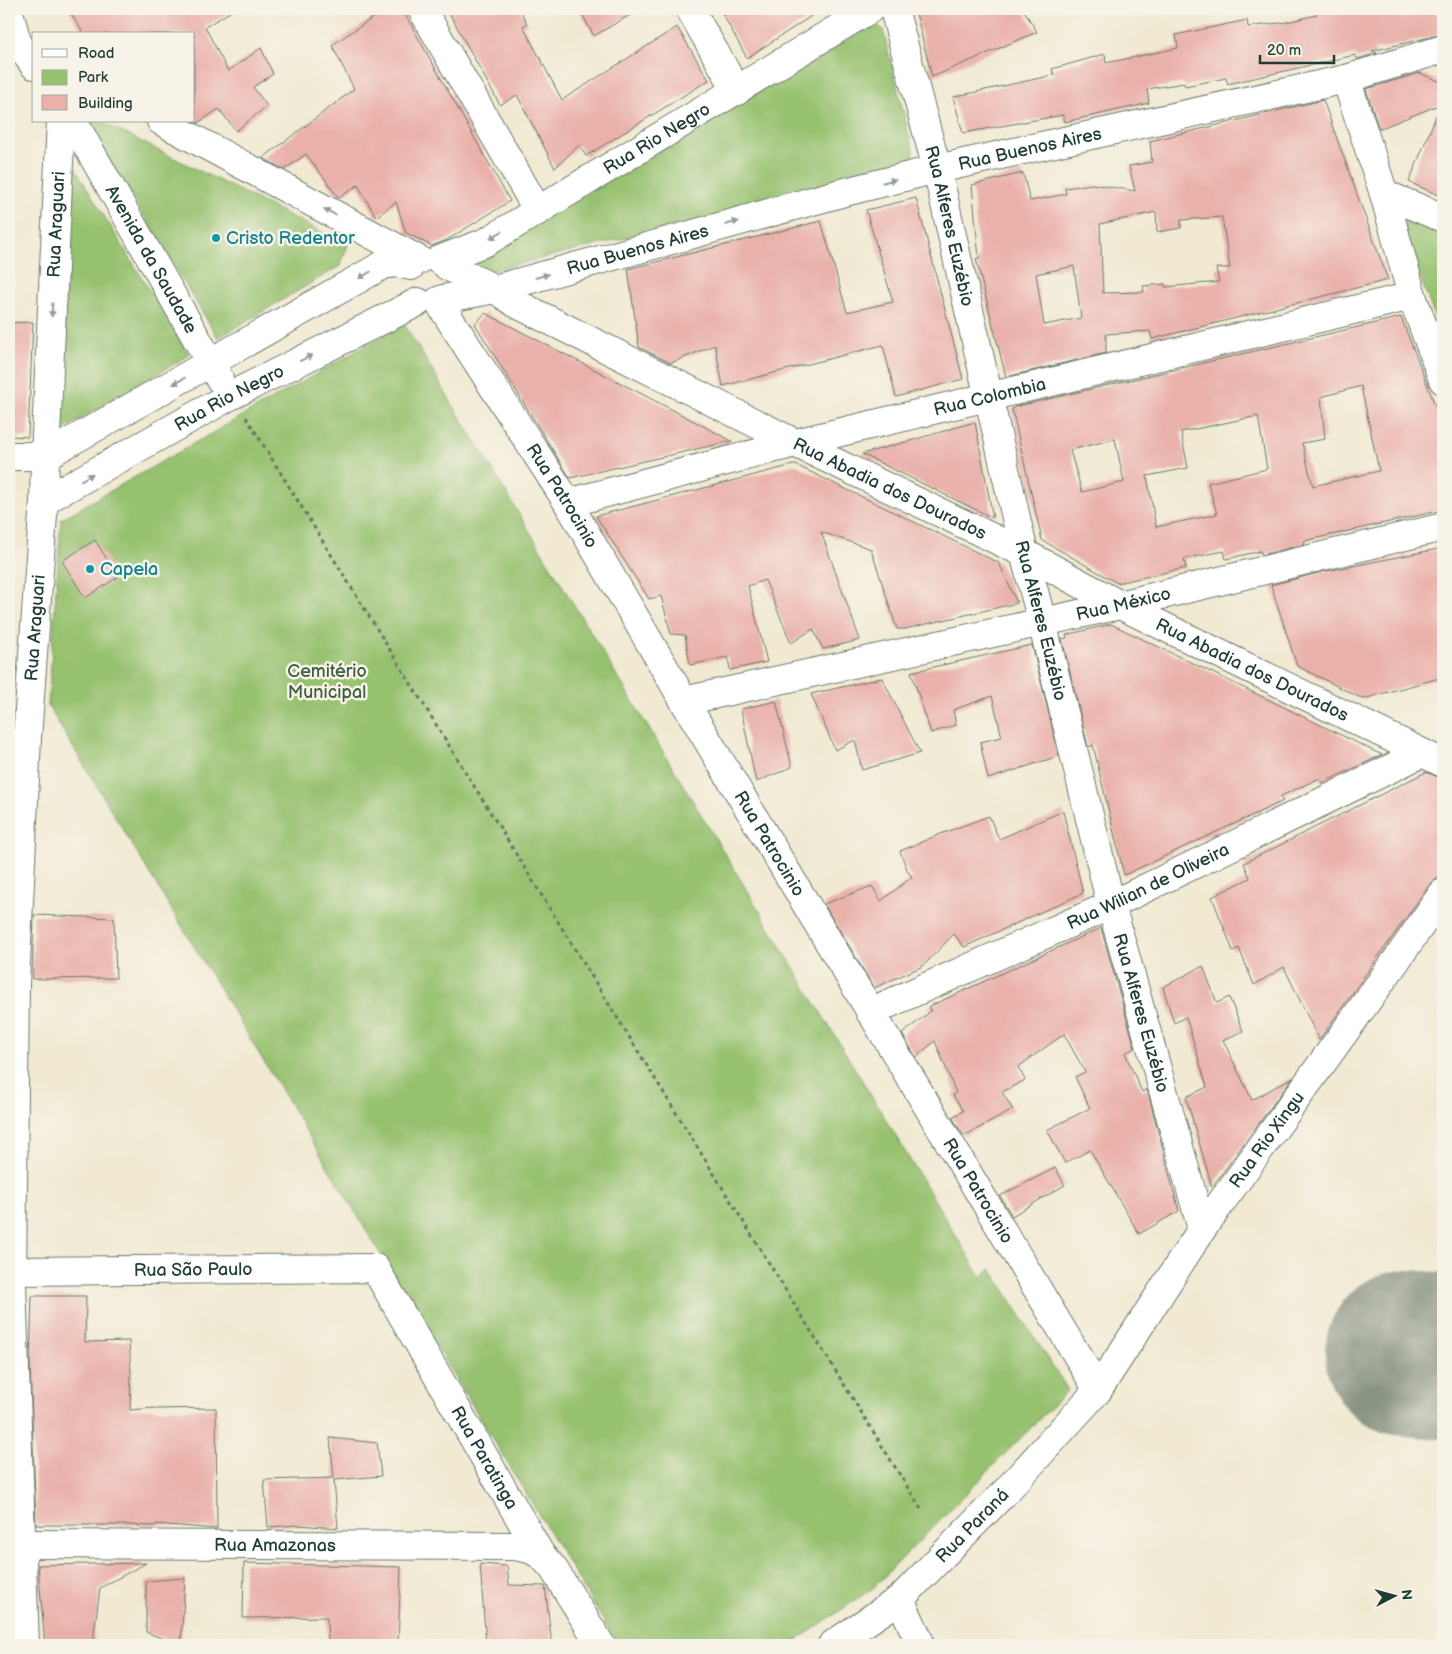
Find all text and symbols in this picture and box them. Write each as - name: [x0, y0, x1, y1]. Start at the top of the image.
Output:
- legend: [32, 32, 195, 122]
- scale bar: [1260, 32, 1333, 64]
- text: 20 m: [1267, 41, 1301, 60]
- text: Road: [78, 44, 114, 63]
- text: Park: [78, 68, 109, 87]
- text: Building: [78, 94, 133, 113]
- street label: Rua Rio Negro: [600, 98, 714, 179]
- street label: Rua Buenos Aires: [956, 123, 1104, 175]
- street label: Rua Alferes Euzébio: [920, 143, 978, 308]
- street label: Rua Araguari: [44, 171, 70, 278]
- one-way arrow: [881, 177, 896, 185]
- street label: Avenida da Saudade: [101, 182, 202, 338]
- one-way arrow: [323, 208, 337, 216]
- one-way arrow: [725, 219, 740, 227]
- street label: Rua Buenos Aires: [565, 220, 711, 280]
- place label: Cristo Redentor: [226, 228, 355, 249]
- one-way arrow: [490, 231, 503, 240]
- marker: Cristo Redentor: [210, 232, 222, 244]
- one-way arrow: [359, 270, 372, 279]
- one-way arrow: [534, 271, 549, 279]
- one-way arrow: [47, 302, 55, 318]
- one-way arrow: [299, 354, 314, 362]
- street label: Rua Rio Negro: [171, 361, 288, 436]
- street label: Rua Colombia: [932, 374, 1048, 421]
- one-way arrow: [171, 377, 186, 385]
- street label: Rua Abadia dos Dourados: [790, 434, 990, 544]
- street label: Rua Patrocinio: [522, 440, 602, 552]
- one-way arrow: [80, 473, 93, 482]
- street label: Rua Alferes Euzébio: [1010, 539, 1071, 703]
- place label: Capela: [100, 559, 158, 580]
- marker: Capela: [84, 563, 96, 575]
- street label: Rua Araguari: [21, 574, 50, 682]
- street label: Rua México: [1074, 583, 1173, 625]
- street label: Rua Abadia dos Dourados: [1152, 614, 1352, 726]
- park label: Cemitério Municipal: [287, 661, 367, 703]
- street label: Rua Patrocinio: [730, 787, 809, 900]
- street label: Rua Wilian de Oliveira: [1064, 839, 1233, 934]
- street label: Rua Alferes Euzébio: [1108, 931, 1173, 1095]
- street label: Rua Rio Xingu: [1225, 1088, 1309, 1192]
- street label: Rua Patrocinio: [938, 1135, 1017, 1247]
- street label: Rua São Paulo: [134, 1259, 252, 1281]
- street label: Rua Paratinga: [446, 1403, 522, 1513]
- street label: Rua Paraná: [932, 1485, 1013, 1567]
- street label: Rua Amazonas: [214, 1535, 336, 1556]
- north arrow: [1370, 1572, 1420, 1622]
- text: N: [1397, 1589, 1415, 1601]

